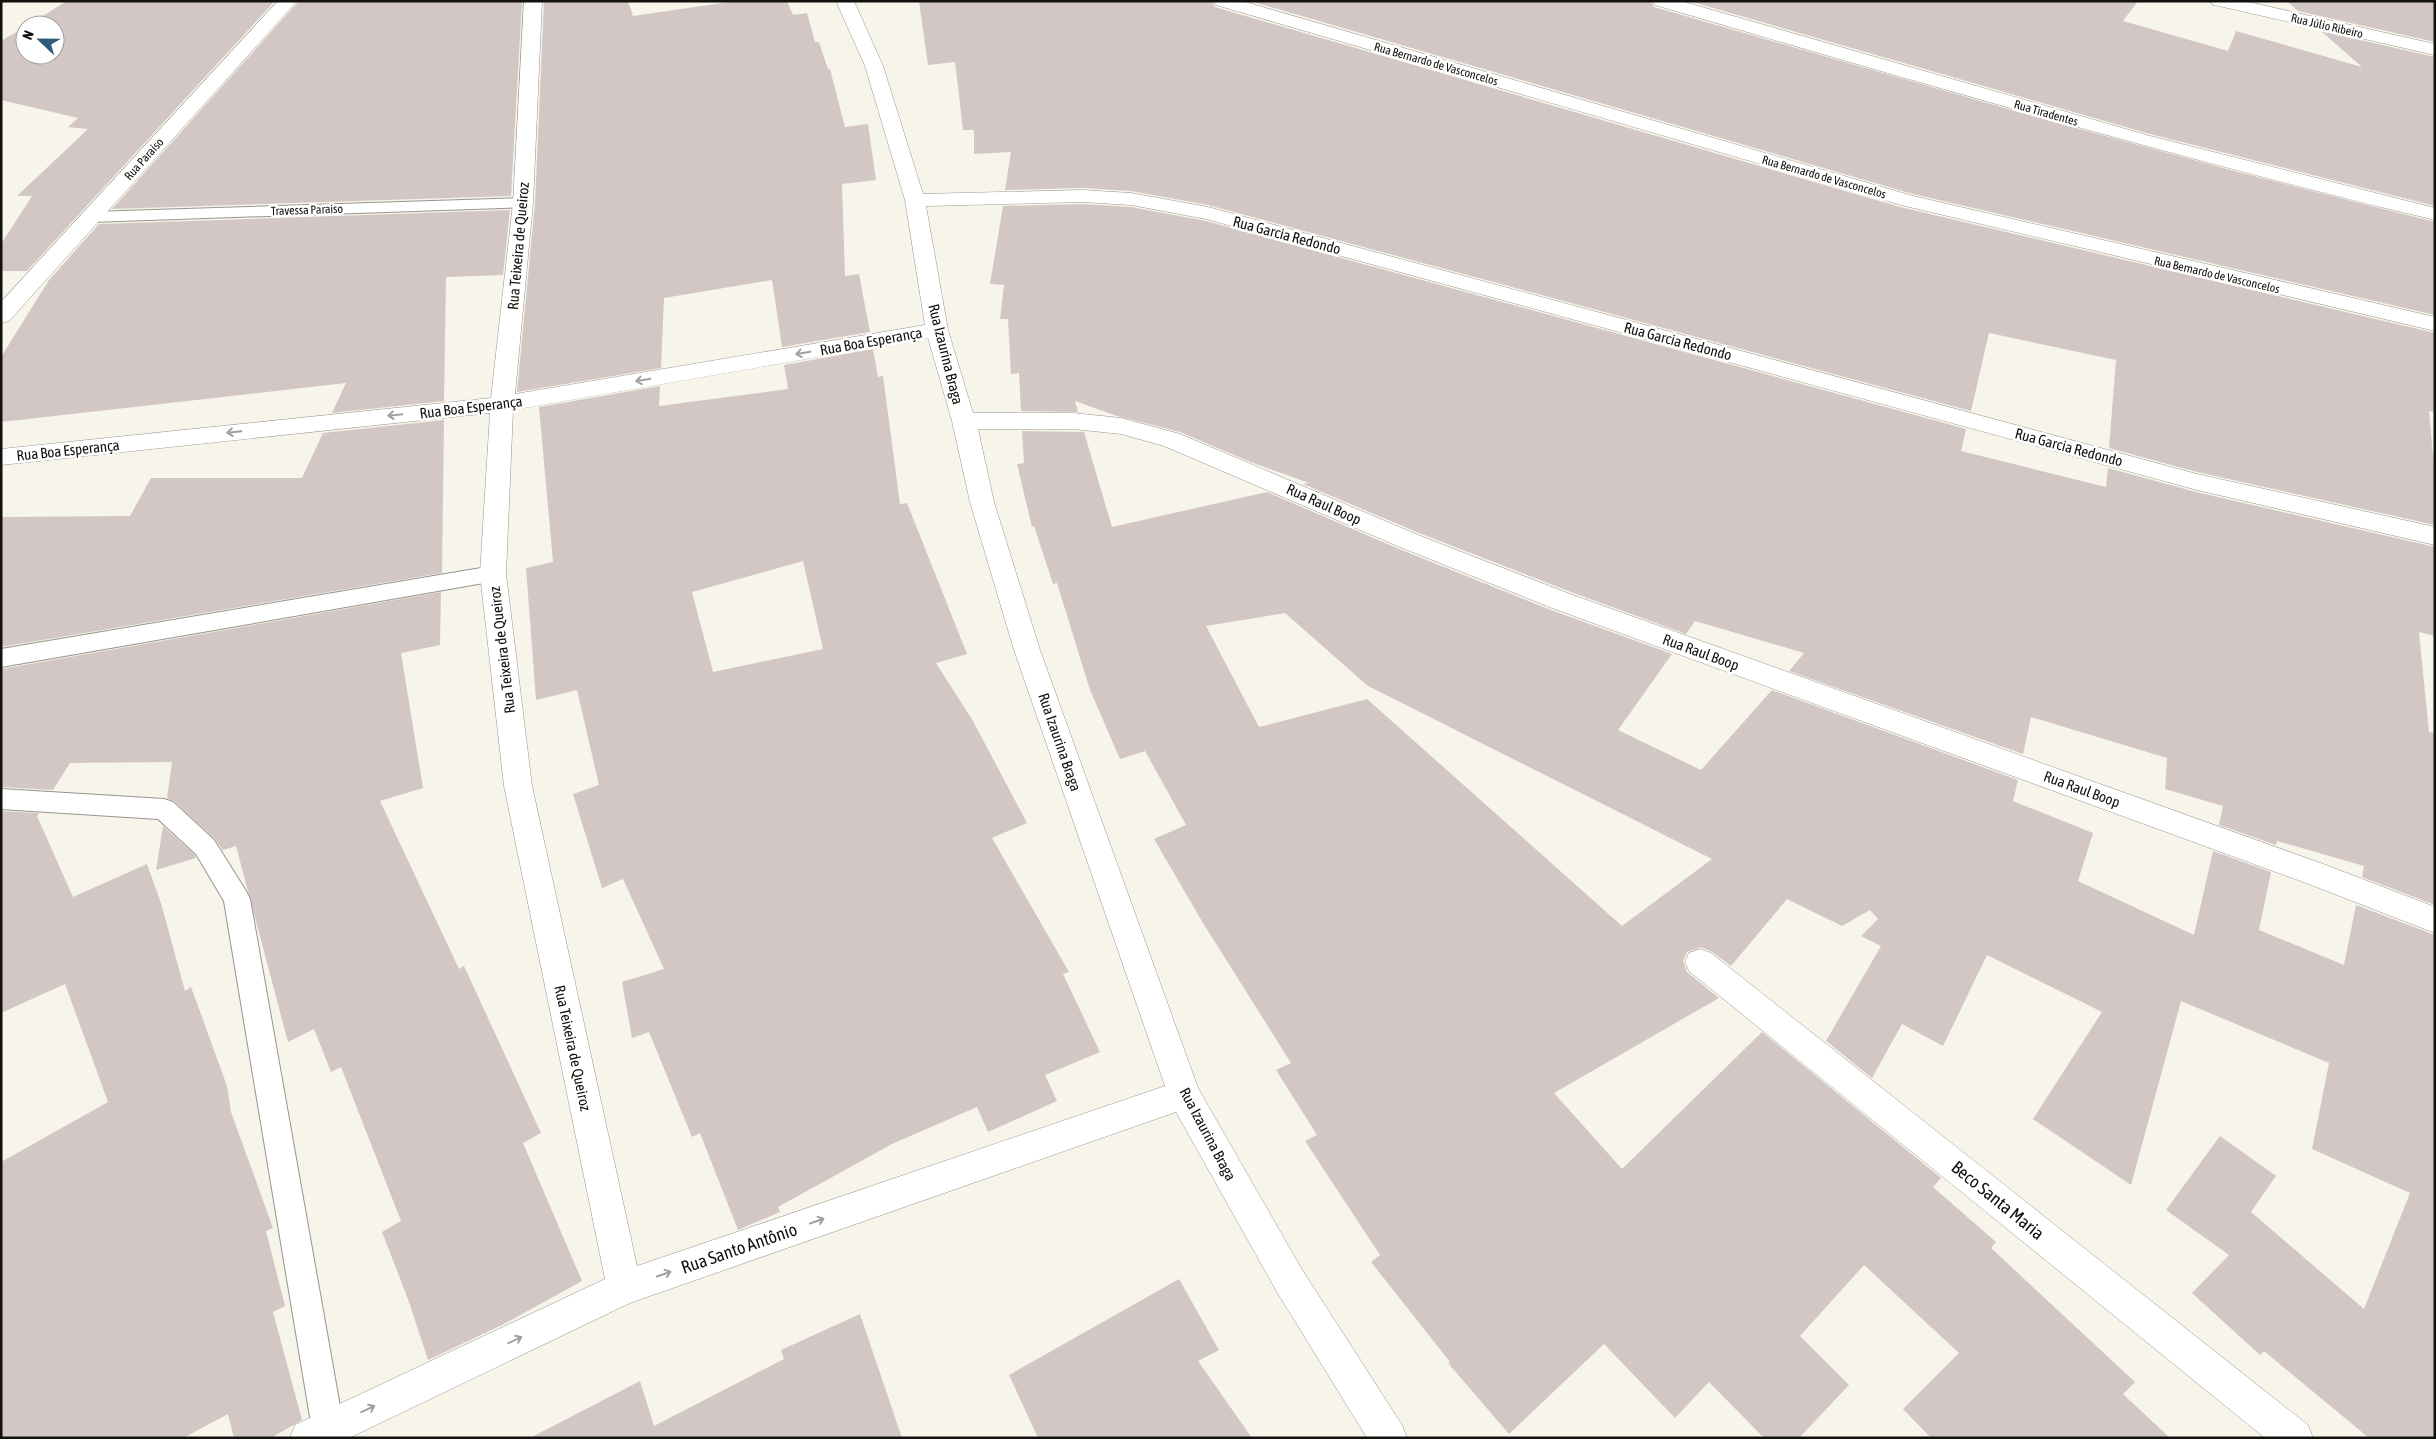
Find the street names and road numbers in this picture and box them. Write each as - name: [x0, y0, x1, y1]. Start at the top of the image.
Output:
- street label: Rua Júlio Ribeiro: [2290, 11, 2365, 41]
- street label: Rua Bernardo de Vasconcelos: [1372, 40, 1500, 88]
- street label: Rua Tiradentes: [2013, 97, 2079, 129]
- street label: Rua Paraíso: [121, 135, 167, 183]
- street label: Rua Bernardo de Vasconcelos: [1760, 153, 1888, 201]
- street label: Rua Teixeira de Queiroz: [504, 181, 532, 311]
- street label: Travessa Paraiso: [271, 202, 344, 218]
- street label: Rua Garcia Redondo: [1231, 212, 1343, 258]
- street label: Rua Bernardo de Vasconcelos: [2153, 254, 2281, 296]
- street label: Rua Izaurina Braga: [925, 302, 967, 406]
- street label: Rua Garcia Redondo: [1622, 318, 1734, 364]
- street label: Rua Boa Esperança: [819, 324, 923, 358]
- street label: Rua Boa Esperança: [419, 392, 523, 422]
- street label: Rua Garcia Redondo: [2013, 424, 2125, 470]
- street label: Rua Boa Esperança: [16, 436, 120, 464]
- street label: Rua Raul Boop: [1284, 480, 1364, 528]
- street label: Rua Teixeira de Queiroz: [486, 585, 518, 715]
- street label: Rua Raul Boop: [1661, 630, 1741, 674]
- street label: Rua Izaurina Braga: [1035, 691, 1085, 793]
- street label: Rua Raul Boop: [2042, 767, 2122, 811]
- street label: Rua Teixeira de Queiroz: [551, 984, 595, 1113]
- street label: Rua Izaurina Braga: [1176, 1085, 1240, 1183]
- street label: Beco Santa Maria: [1947, 1156, 2049, 1244]
- street label: Rua Santo Antônio: [678, 1218, 800, 1278]

